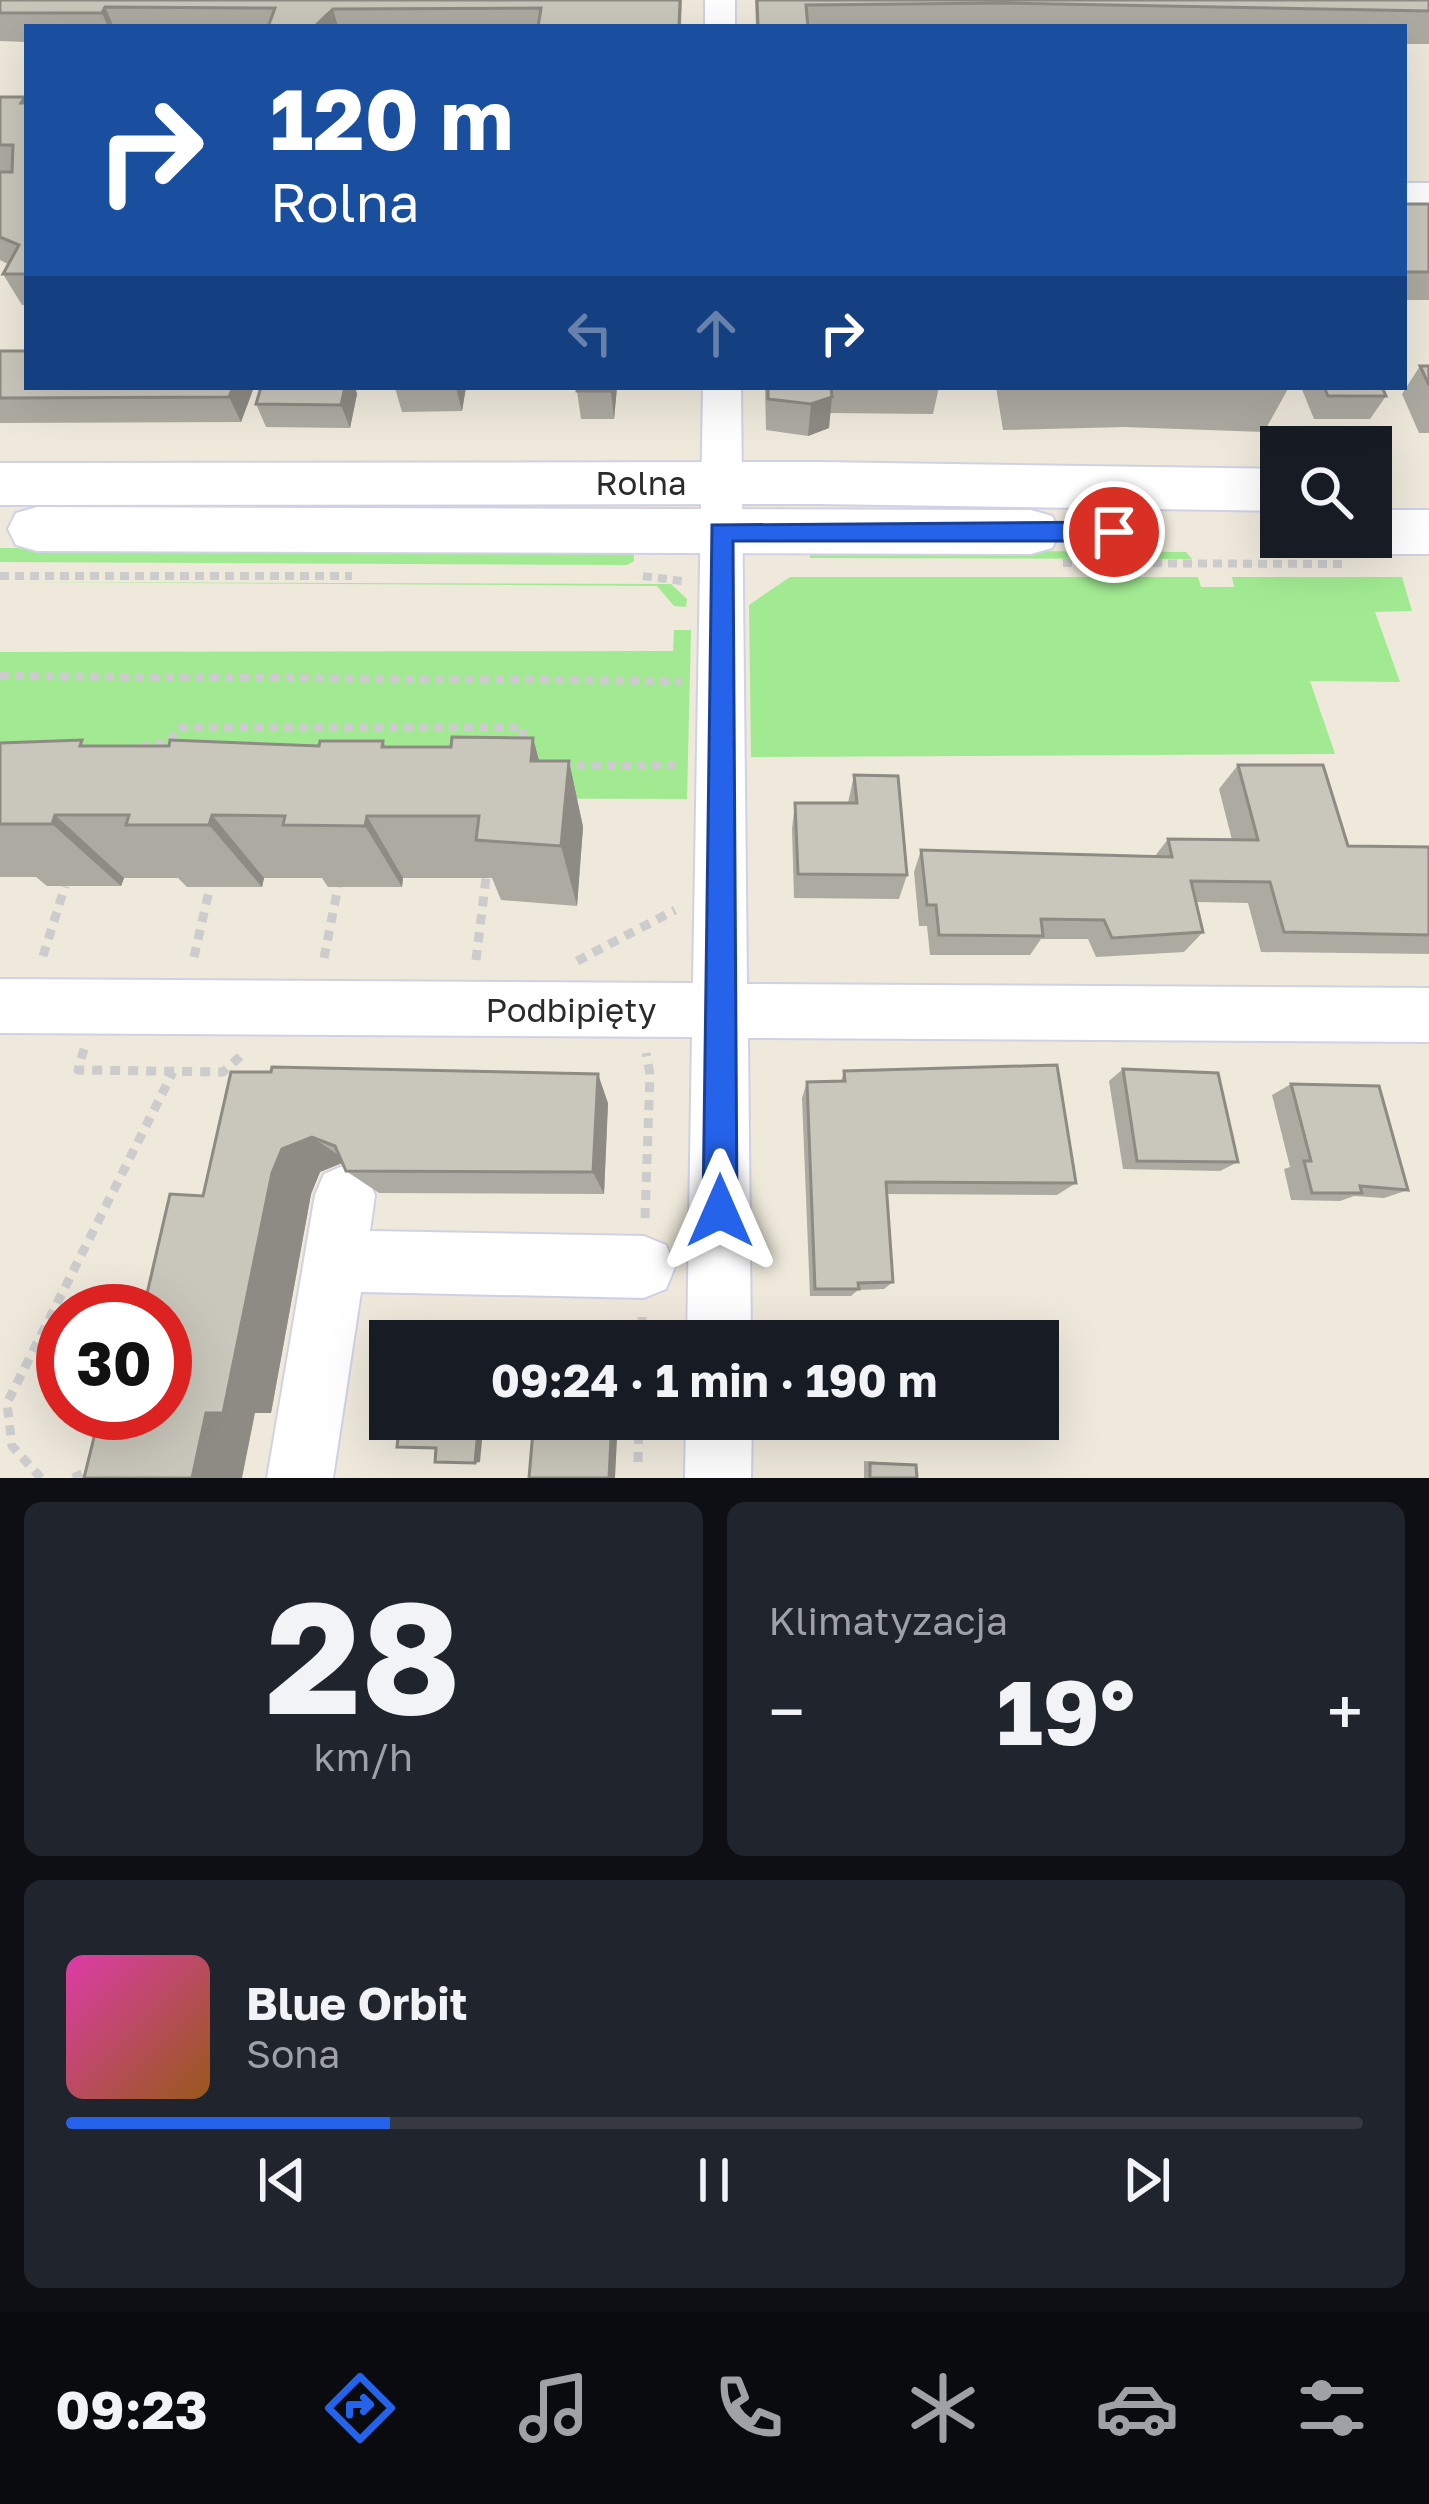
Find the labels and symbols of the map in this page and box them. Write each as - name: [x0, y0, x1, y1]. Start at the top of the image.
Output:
- street label: Rolna: [595, 463, 687, 502]
- pin: [1063, 481, 1165, 583]
- street label: Podbipięty: [485, 990, 657, 1029]
- position arrow: [657, 1148, 783, 1274]
- speed limit sign: 30: [36, 1284, 192, 1440]

